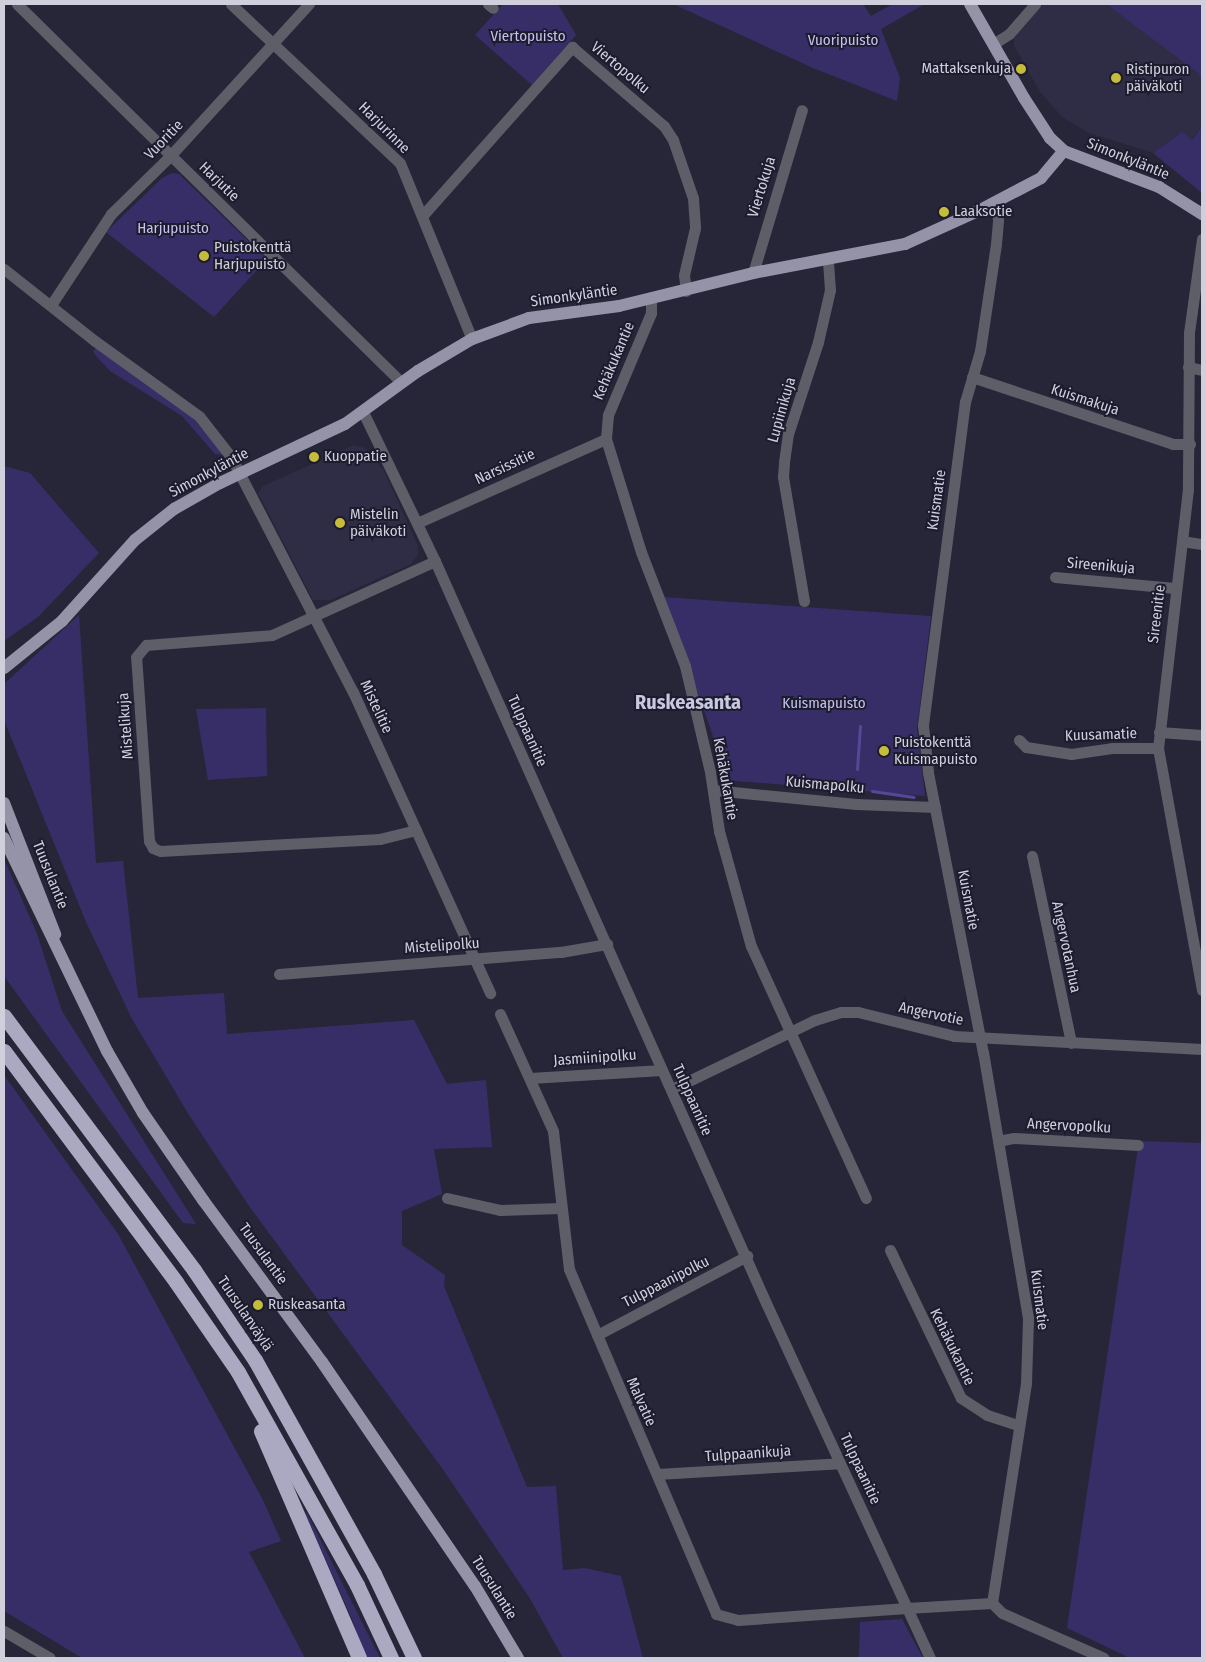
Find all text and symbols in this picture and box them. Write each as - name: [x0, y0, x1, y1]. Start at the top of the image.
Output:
- park label: Viertopuisto: [490, 28, 566, 46]
- park label: Vuoripuisto: [808, 32, 878, 50]
- street label: Viertopolku: [587, 38, 653, 98]
- place label: Mattaksenkuja: [921, 60, 1011, 78]
- place label: Ristipuron päiväkoti: [1126, 60, 1189, 95]
- marker: Mattaksenkuja: [1015, 63, 1027, 75]
- marker: Ristipuron päiväkoti: [1110, 72, 1122, 84]
- street label: Harjurinne: [355, 99, 413, 157]
- street label: Vuoritie: [141, 116, 187, 164]
- street label: Simonkyläntie: [1084, 134, 1172, 184]
- street label: Viertokuja: [744, 154, 780, 220]
- street label: Harjutie: [195, 158, 243, 206]
- place label: Laaksotie: [954, 203, 1012, 221]
- marker: Laaksotie: [938, 206, 950, 218]
- park label: Harjupuisto: [137, 220, 209, 238]
- place label: Puistokenttä Harjupuisto: [214, 238, 291, 273]
- marker: Puistokenttä Harjupuisto: [198, 250, 210, 262]
- street label: Simonkyläntie: [529, 281, 619, 311]
- street label: Kehäkukantie: [589, 319, 639, 403]
- street label: Lupiinikuja: [764, 375, 800, 445]
- street label: Kuismakuja: [1049, 381, 1121, 419]
- street label: Simonkyläntie: [166, 445, 252, 501]
- street label: Narsissitie: [472, 445, 538, 489]
- place label: Kuoppatie: [324, 448, 387, 466]
- marker: Kuoppatie: [308, 451, 320, 463]
- street label: Kuismatie: [924, 469, 950, 531]
- place label: Mistelin päiväkoti: [350, 505, 406, 540]
- marker: Mistelin päiväkoti: [334, 517, 346, 529]
- street label: Sireenikuja: [1066, 554, 1136, 578]
- street label: Sireenitie: [1144, 584, 1170, 644]
- street label: Mistelitie: [356, 677, 396, 737]
- district label: Ruskeasanta: [635, 690, 741, 714]
- street label: Mistelikuja: [115, 692, 137, 760]
- street label: Tulppaanitie: [503, 692, 551, 770]
- park label: Kuismapuisto: [782, 695, 866, 713]
- street label: Kuusamatie: [1065, 725, 1137, 745]
- place label: Puistokenttä Kuismapuisto: [894, 733, 977, 768]
- street label: Kehäkukantie: [709, 736, 741, 822]
- marker: Puistokenttä Kuismapuisto: [878, 745, 890, 757]
- street label: Kuismapolku: [785, 773, 865, 797]
- street label: Tuusulantie: [28, 838, 72, 912]
- street label: Kuismatie: [953, 868, 983, 932]
- street label: Angervotanhua: [1048, 900, 1084, 994]
- street label: Mistelipolku: [404, 934, 480, 958]
- street label: Angervotie: [897, 998, 965, 1030]
- street label: Jasmiinipolku: [553, 1046, 637, 1070]
- street label: Tulppaanitie: [668, 1061, 716, 1139]
- street label: Angervopolku: [1026, 1115, 1112, 1137]
- street label: Tuusulantie: [235, 1220, 291, 1288]
- street label: Tulppaanipolku: [620, 1252, 712, 1312]
- street label: Kuismatie: [1026, 1269, 1052, 1331]
- street label: Tuusulanväylä: [213, 1273, 277, 1355]
- place label: Ruskeasanta: [268, 1296, 346, 1314]
- marker: Ruskeasanta: [252, 1299, 264, 1311]
- street label: Kehäkukantie: [926, 1306, 978, 1388]
- street label: Malvatie: [622, 1375, 660, 1429]
- street label: Tulppaanitie: [836, 1431, 884, 1507]
- street label: Tulppaanikuja: [704, 1442, 792, 1466]
- street label: Tuusulantie: [467, 1553, 521, 1623]

